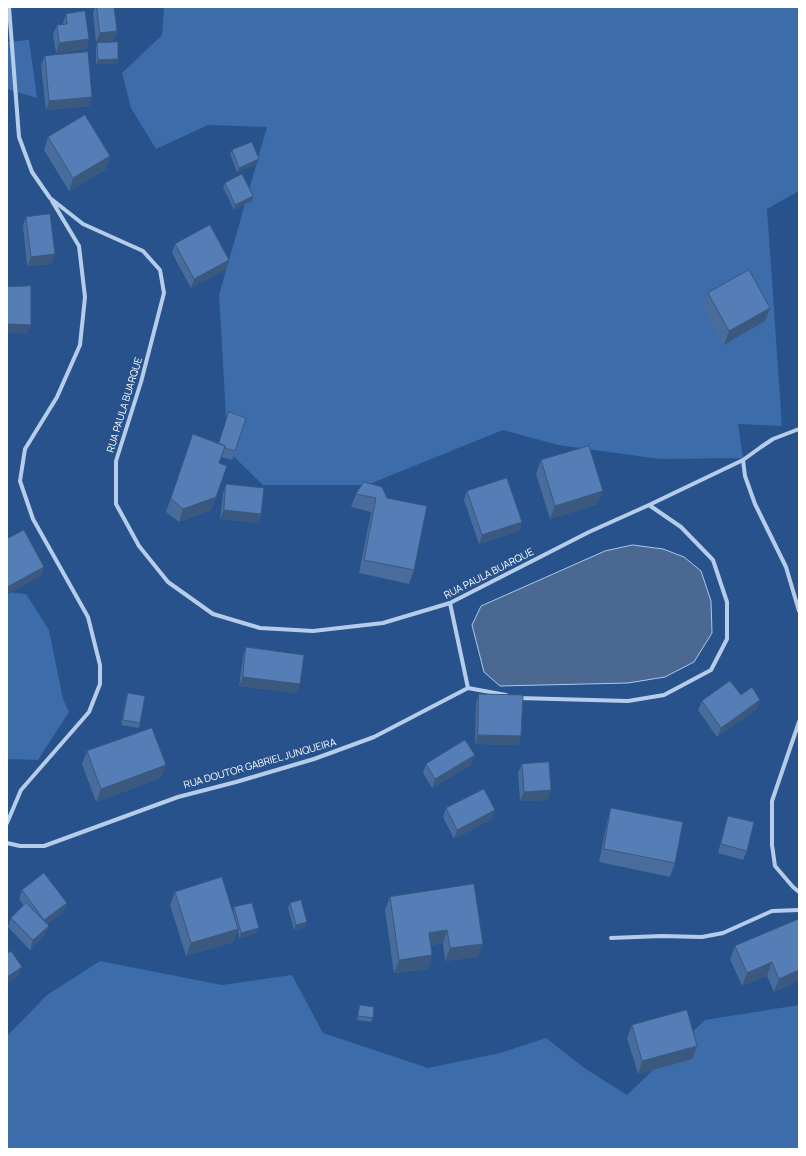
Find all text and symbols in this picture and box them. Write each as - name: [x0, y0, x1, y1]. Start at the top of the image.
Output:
- street label: RUA PAULA BUARQUE: [105, 356, 145, 454]
- street label: RUA PAULA BUARQUE: [442, 546, 536, 602]
- street label: RUA DOUTOR GABRIEL JUNQUEIRA: [182, 736, 338, 792]

